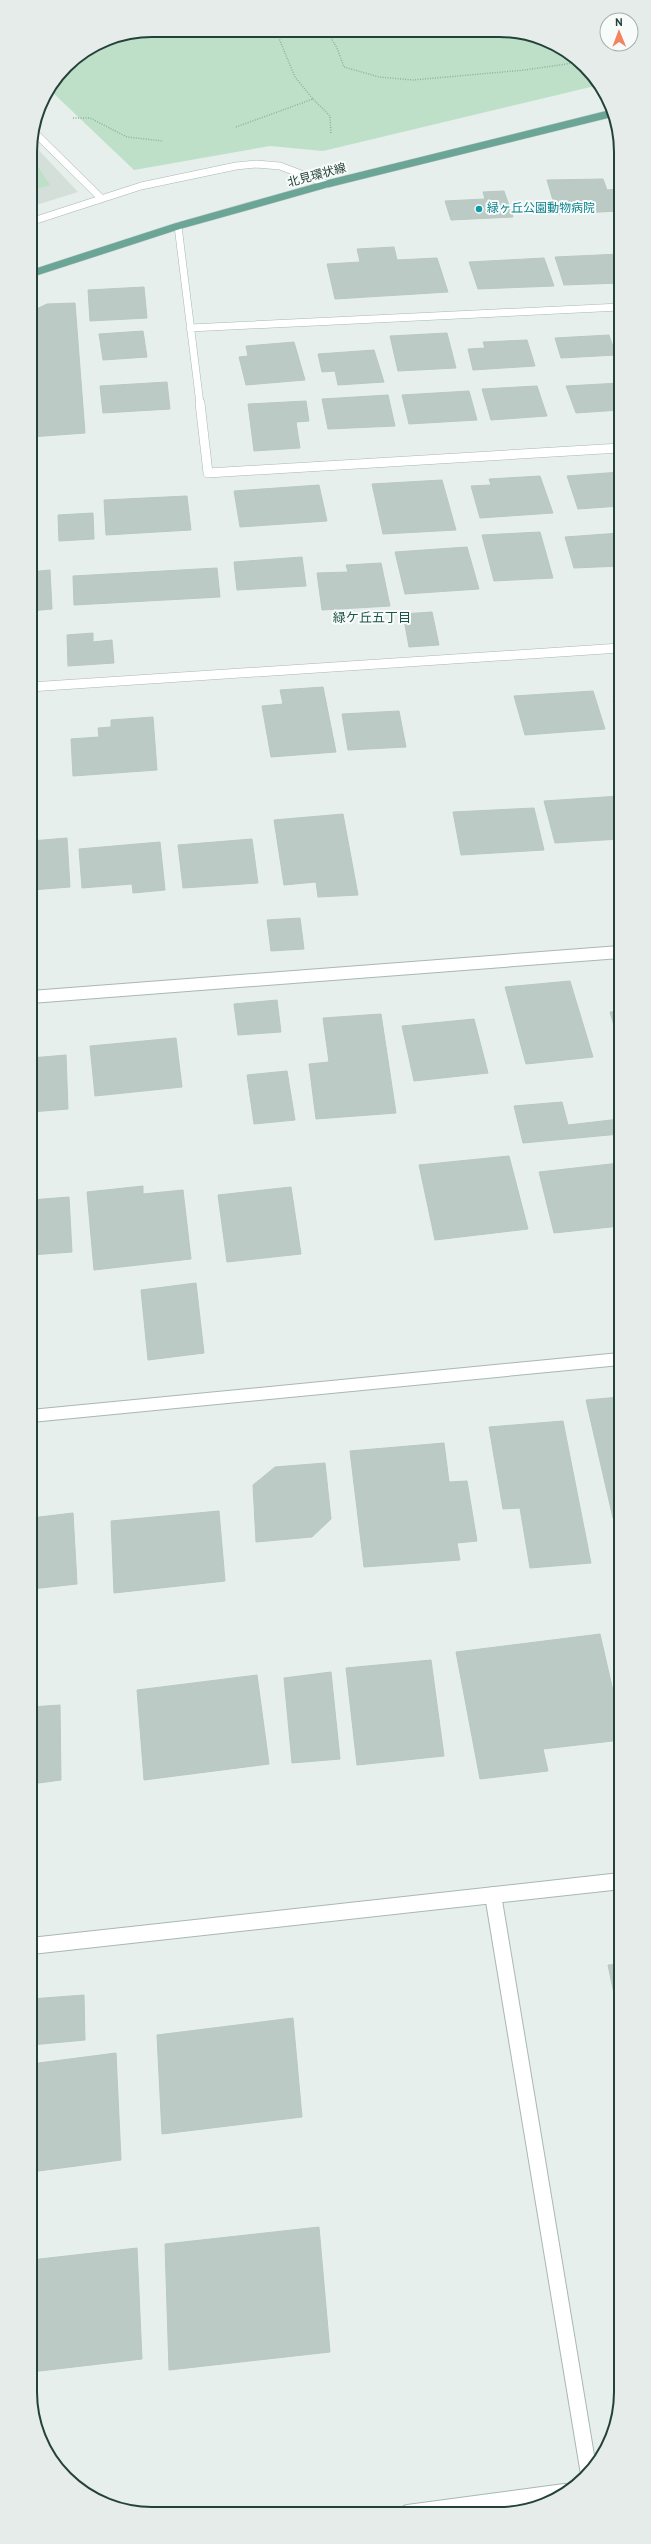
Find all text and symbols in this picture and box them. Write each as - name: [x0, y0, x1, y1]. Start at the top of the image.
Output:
- north arrow: [599, 12, 639, 52]
- text: N: [615, 16, 623, 30]
- street label: 北見環状線: [286, 161, 348, 191]
- place label: 緑ヶ丘公園動物病院: [487, 201, 595, 217]
- marker: 緑ヶ丘公園動物病院: [474, 204, 484, 214]
- district label: 緑ケ丘五丁目: [333, 611, 411, 627]

